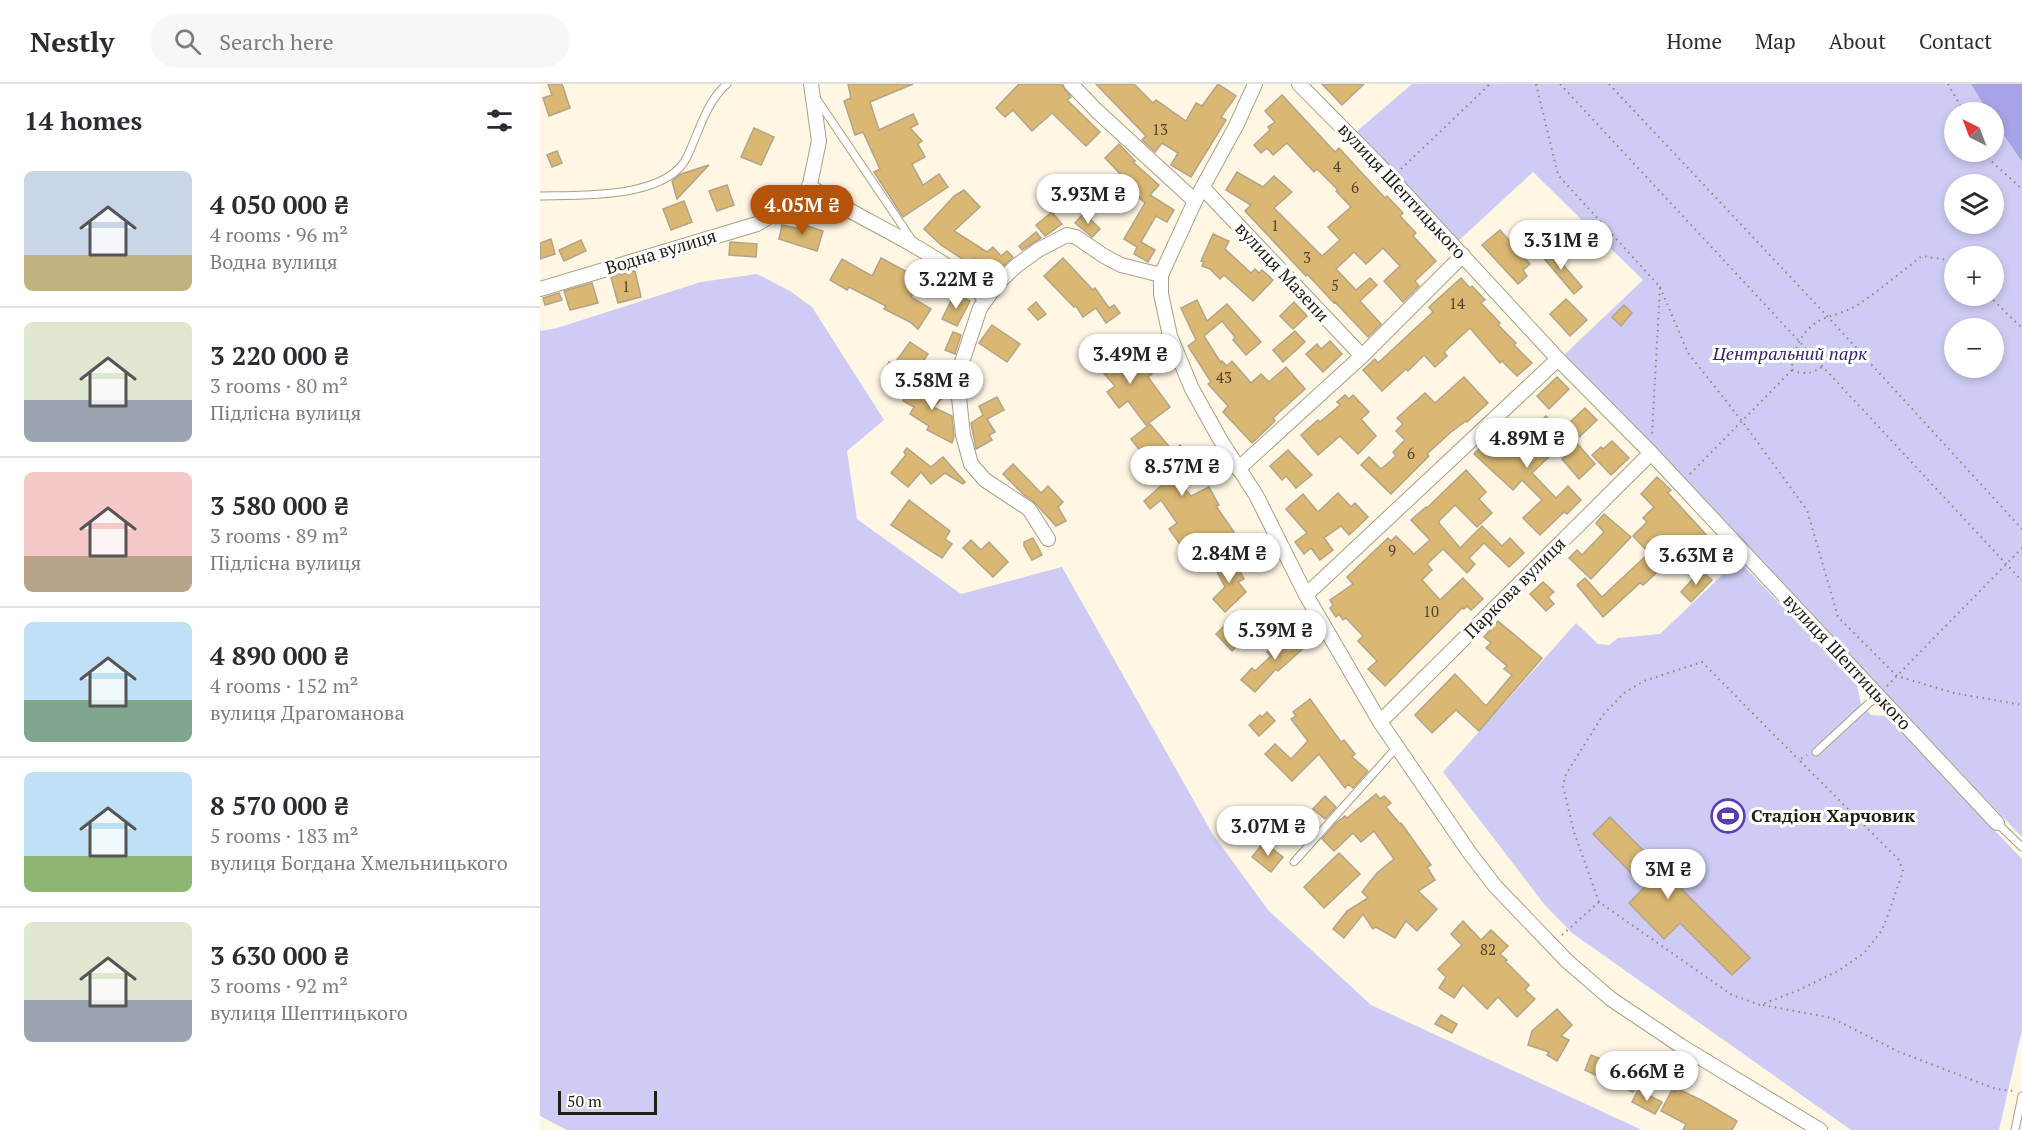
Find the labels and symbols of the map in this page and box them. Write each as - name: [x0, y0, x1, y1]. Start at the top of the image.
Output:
- north arrow: [1944, 102, 2004, 162]
- street label: вулиця Шептицького: [1333, 117, 1472, 264]
- house number: 13: [1152, 119, 1168, 139]
- house number: 4: [1333, 156, 1341, 176]
- pin: 3.93M ₴: [1033, 174, 1143, 225]
- house number: 6: [1351, 177, 1359, 197]
- pin: 4.05M ₴: [747, 185, 857, 236]
- house number: 1: [1271, 215, 1279, 235]
- street label: вулиця Мазепи: [1230, 216, 1335, 326]
- pin: 3.31M ₴: [1506, 220, 1616, 271]
- street label: Водна вулиця: [602, 223, 719, 279]
- house number: 3: [1303, 247, 1311, 267]
- pin: 3.22M ₴: [901, 259, 1011, 310]
- house number: 5: [1331, 275, 1339, 295]
- house number: 1: [622, 276, 630, 296]
- house number: 14: [1449, 293, 1465, 313]
- pin: 3.49M ₴: [1075, 334, 1185, 385]
- park label: Центральний парк: [1712, 341, 1867, 365]
- pin: 3.58M ₴: [877, 360, 987, 411]
- house number: 43: [1216, 367, 1232, 387]
- pin: 4.89M ₴: [1472, 418, 1582, 469]
- house number: 6: [1407, 443, 1415, 463]
- pin: 8.57M ₴: [1127, 446, 1237, 497]
- street label: Паркова вулиця: [1458, 531, 1570, 643]
- pin: 2.84M ₴: [1174, 533, 1284, 584]
- pin: 3.63M ₴: [1641, 535, 1751, 586]
- house number: 9: [1388, 540, 1396, 560]
- street label: вулиця Шептицького: [1778, 588, 1917, 735]
- house number: 10: [1423, 601, 1439, 621]
- pin: 5.39M ₴: [1220, 610, 1330, 661]
- sports icon: Стадіон Харчовик: [1710, 798, 1746, 834]
- place label: Стадіон Харчовик: [1751, 803, 1915, 827]
- pin: 3.07M ₴: [1213, 806, 1323, 857]
- pin: 3M ₴: [1632, 849, 1704, 900]
- house number: 82: [1480, 939, 1496, 959]
- pin: 6.66M ₴: [1592, 1051, 1702, 1102]
- scale bar: [558, 1088, 657, 1116]

